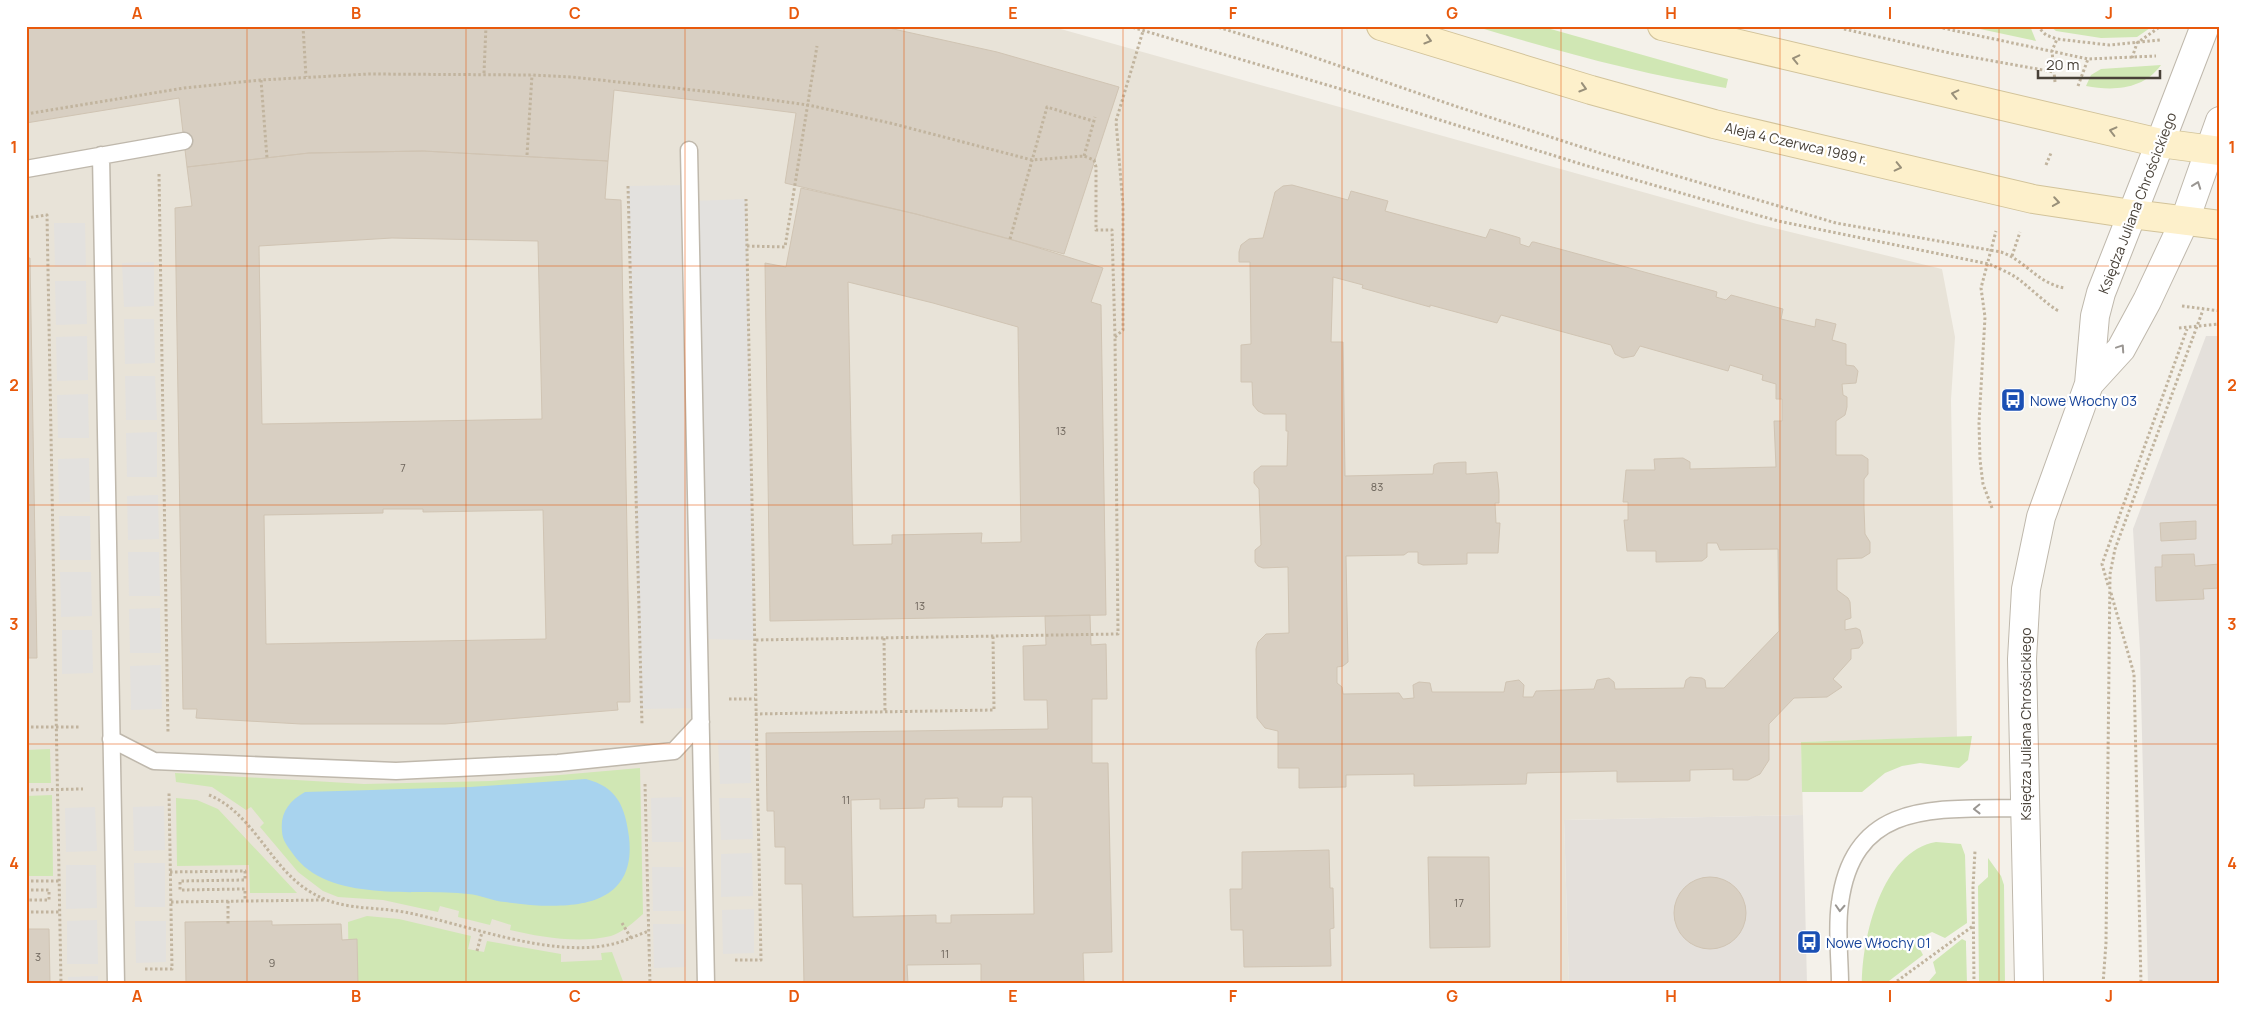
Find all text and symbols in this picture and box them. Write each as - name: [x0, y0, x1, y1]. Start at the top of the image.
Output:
- text: A: [132, 2, 143, 24]
- text: B: [351, 2, 361, 24]
- text: C: [569, 2, 581, 24]
- text: D: [788, 2, 800, 24]
- text: E: [1008, 2, 1018, 24]
- text: F: [1229, 2, 1238, 24]
- text: G: [1446, 2, 1458, 24]
- text: H: [1665, 2, 1677, 24]
- text: I: [1888, 2, 1892, 24]
- text: J: [2105, 2, 2113, 24]
- one-way arrow: [1423, 35, 1431, 45]
- scale bar: [2038, 48, 2161, 80]
- one-way arrow: [1792, 54, 1801, 65]
- text: 20 m: [2046, 54, 2079, 75]
- one-way arrow: [1578, 82, 1587, 92]
- one-way arrow: [1950, 89, 1959, 100]
- street label: Księdza Juliana Chrościckiego: [2094, 109, 2180, 297]
- street label: Aleja 4 Czerwca 1989 r.: [1723, 117, 1869, 169]
- one-way arrow: [2108, 126, 2117, 137]
- text: 1: [10, 136, 18, 158]
- text: 1: [2228, 136, 2236, 158]
- one-way arrow: [1893, 161, 1902, 172]
- one-way arrow: [2191, 181, 2201, 189]
- one-way arrow: [2052, 197, 2061, 207]
- one-way arrow: [2115, 344, 2124, 353]
- text: 2: [9, 374, 19, 396]
- text: 2: [2227, 374, 2237, 396]
- bus stop icon: Nowe Włochy 03: [2000, 387, 2026, 413]
- place label: Nowe Włochy 03: [2030, 391, 2137, 410]
- house number: 13: [1056, 423, 1066, 438]
- house number: 7: [400, 460, 406, 475]
- house number: 83: [1371, 479, 1383, 494]
- house number: 13: [915, 598, 925, 613]
- text: 3: [9, 613, 19, 635]
- text: 3: [2227, 613, 2237, 635]
- street label: Księdza Juliana Chrościckiego: [2016, 627, 2035, 821]
- house number: 11: [842, 792, 850, 807]
- one-way arrow: [1973, 804, 1980, 814]
- text: 4: [9, 852, 19, 874]
- text: 4: [2227, 852, 2237, 874]
- house number: 17: [1454, 895, 1464, 910]
- one-way arrow: [1834, 904, 1845, 912]
- bus stop icon: Nowe Włochy 01: [1796, 929, 1822, 955]
- place label: Nowe Włochy 01: [1826, 933, 1931, 952]
- house number: 11: [941, 946, 949, 961]
- house number: 3: [35, 949, 41, 964]
- house number: 9: [269, 955, 276, 970]
- text: A: [132, 985, 143, 1007]
- text: B: [351, 985, 361, 1007]
- text: C: [569, 985, 581, 1007]
- text: D: [788, 985, 800, 1007]
- text: E: [1008, 985, 1018, 1007]
- text: F: [1229, 985, 1238, 1007]
- text: G: [1446, 985, 1458, 1007]
- text: H: [1665, 985, 1677, 1007]
- text: I: [1888, 985, 1892, 1007]
- text: J: [2105, 985, 2113, 1007]

